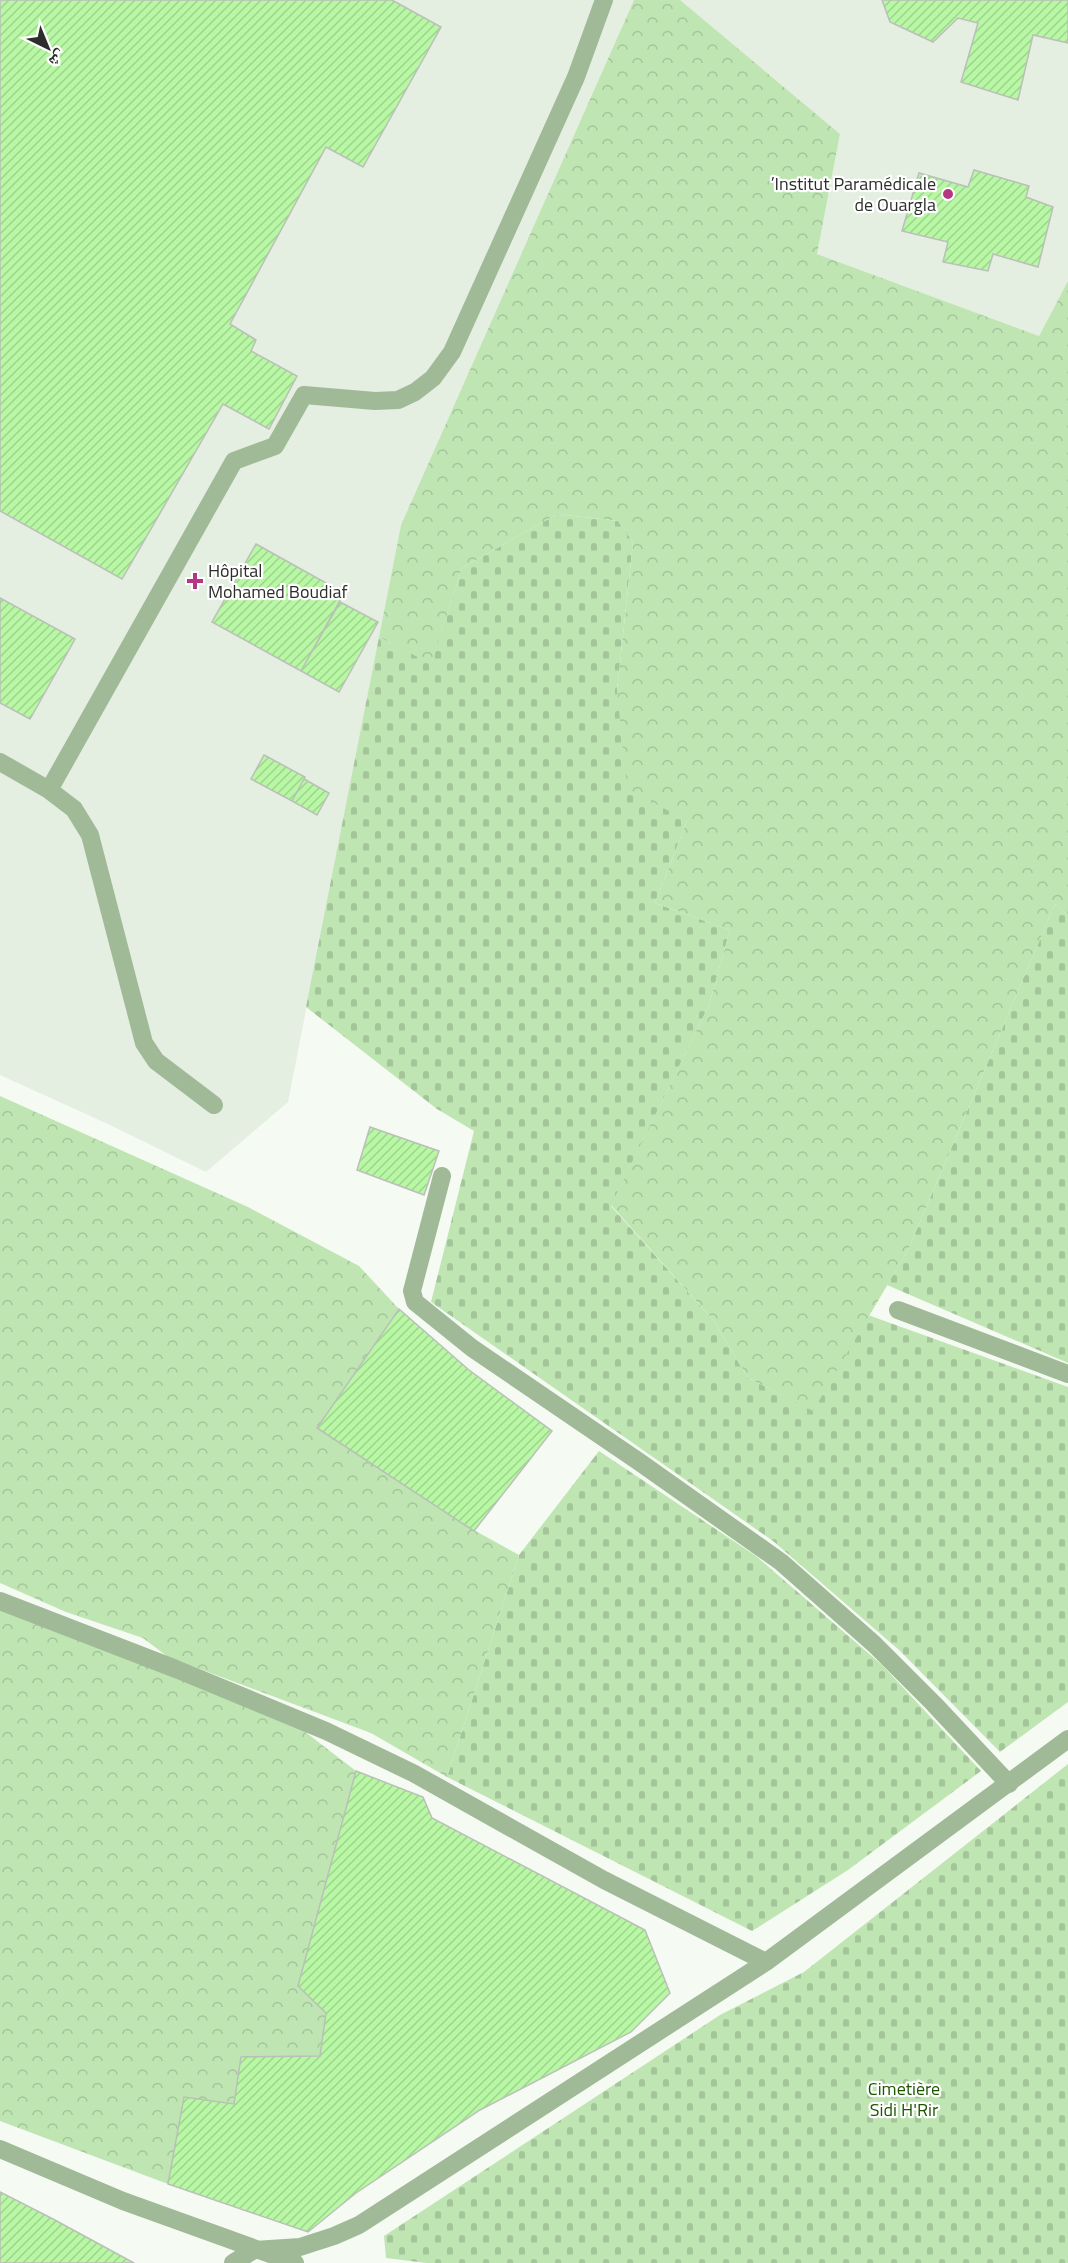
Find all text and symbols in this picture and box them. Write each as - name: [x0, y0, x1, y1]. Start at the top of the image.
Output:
- north arrow: [18, 18, 78, 78]
- text: ش: [44, 44, 73, 74]
- place label: ’Institut Paramédicale de Ouargla: [771, 170, 936, 218]
- marker: ’Institut Paramédicale de Ouargla: [941, 187, 955, 201]
- place label: Hôpital Mohamed Boudiaf: [208, 557, 347, 605]
- marker: Hôpital Mohamed Boudiaf: [186, 572, 204, 590]
- park label: Cimetière Sidi H'Rir: [868, 2075, 940, 2123]

